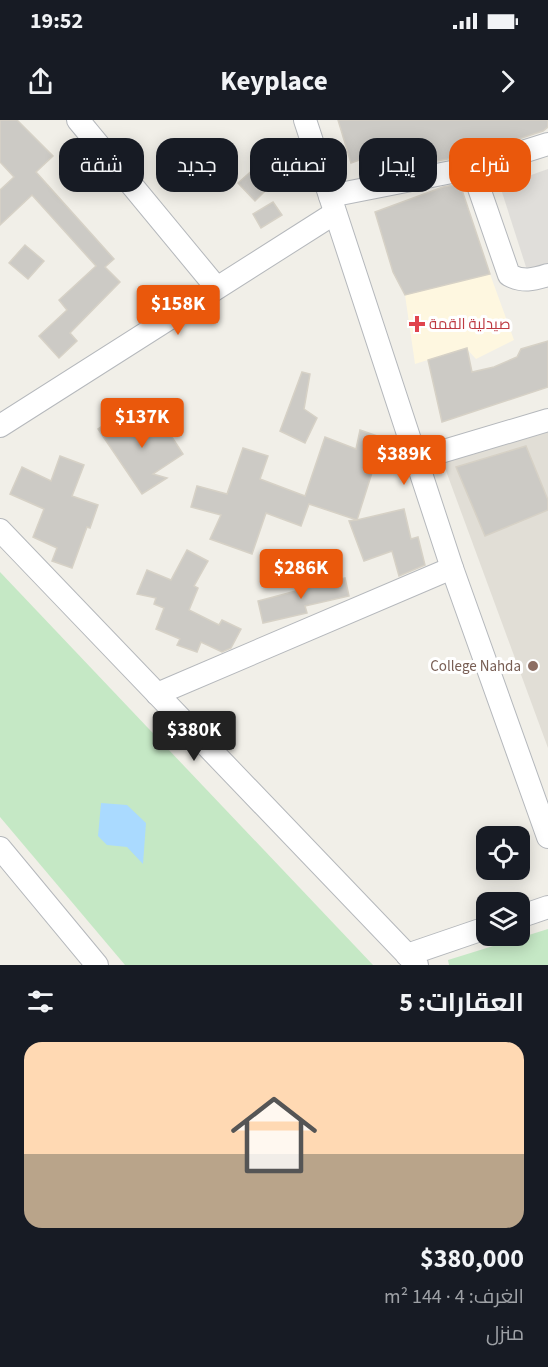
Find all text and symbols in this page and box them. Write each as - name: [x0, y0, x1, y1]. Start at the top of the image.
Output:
- text: 19:52: [30, 5, 83, 37]
- text: Keyplace: [220, 62, 328, 101]
- icon: share: [24, 65, 57, 98]
- icon: forward: [491, 65, 524, 98]
- chip: شقة: [59, 138, 144, 192]
- chip: جديد: [156, 138, 238, 192]
- chip: تصفية: [250, 138, 347, 192]
- chip: إيجار: [359, 138, 437, 192]
- chip: شراء: [449, 138, 531, 192]
- pin: $158K: [136, 285, 220, 336]
- text: $158K: [151, 290, 205, 318]
- place label: صيدلية القمة: [429, 314, 510, 335]
- marker: صيدلية القمة: [410, 317, 424, 331]
- pin: $137K: [100, 398, 184, 449]
- text: $137K: [115, 403, 169, 431]
- pin: $389K: [362, 435, 446, 486]
- text: $389K: [377, 440, 431, 468]
- pin: $286K: [259, 549, 343, 600]
- text: $286K: [274, 554, 328, 582]
- place label: College Nahda: [430, 656, 521, 677]
- marker: College Nahda: [526, 659, 540, 673]
- pin: $380K: [152, 711, 236, 762]
- text: $380K: [167, 716, 221, 744]
- map controls: [476, 826, 530, 946]
- button: locate: [476, 826, 530, 880]
- button: layers: [476, 892, 530, 946]
- text: العقارات: 5: [399, 984, 524, 1021]
- icon: filters: [24, 985, 57, 1018]
- icon: home: [220, 1081, 328, 1189]
- text: $380,000: [420, 1240, 524, 1277]
- text: الغرف: 4 · 144 m²: [384, 1283, 524, 1311]
- text: منزل: [486, 1320, 524, 1348]

